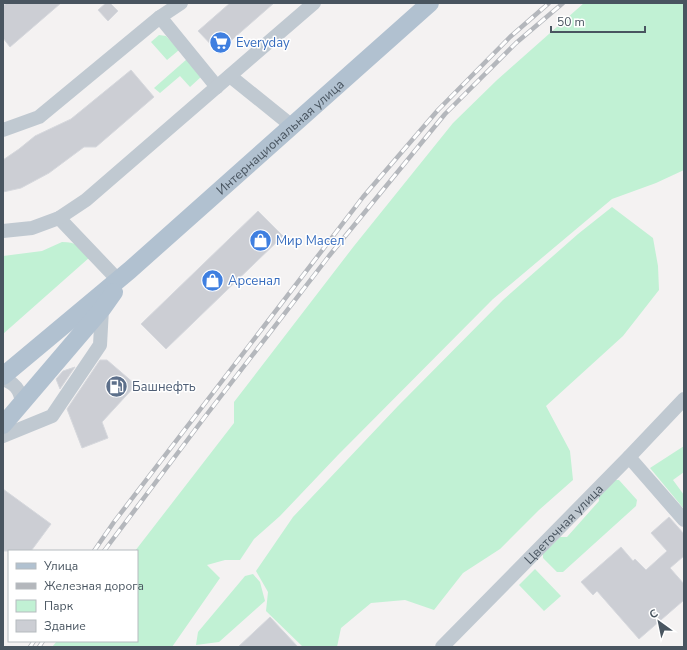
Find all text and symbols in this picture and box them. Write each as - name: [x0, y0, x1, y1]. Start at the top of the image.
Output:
- scale bar: [551, 8, 645, 34]
- text: 50 m: [557, 14, 585, 30]
- supermarket icon: Everyday: [207, 29, 233, 55]
- place label: Everyday: [236, 34, 290, 52]
- street label: Интернациональная улица: [213, 76, 348, 199]
- shop icon: Мир Масел: [248, 227, 274, 253]
- place label: Мир Масел: [276, 232, 345, 250]
- shop icon: Арсенал: [199, 267, 225, 293]
- place label: Арсенал: [228, 272, 280, 290]
- fuel station icon: Башнефть: [103, 373, 129, 399]
- place label: Башнефть: [132, 378, 196, 396]
- street label: Цветочная улица: [520, 480, 608, 569]
- legend: [8, 550, 138, 642]
- text: Улица: [43, 558, 78, 574]
- text: Железная дорога: [44, 578, 144, 594]
- text: Парк: [44, 598, 74, 614]
- north arrow: [639, 602, 679, 642]
- text: С: [647, 605, 661, 622]
- text: Здание: [44, 618, 86, 634]

